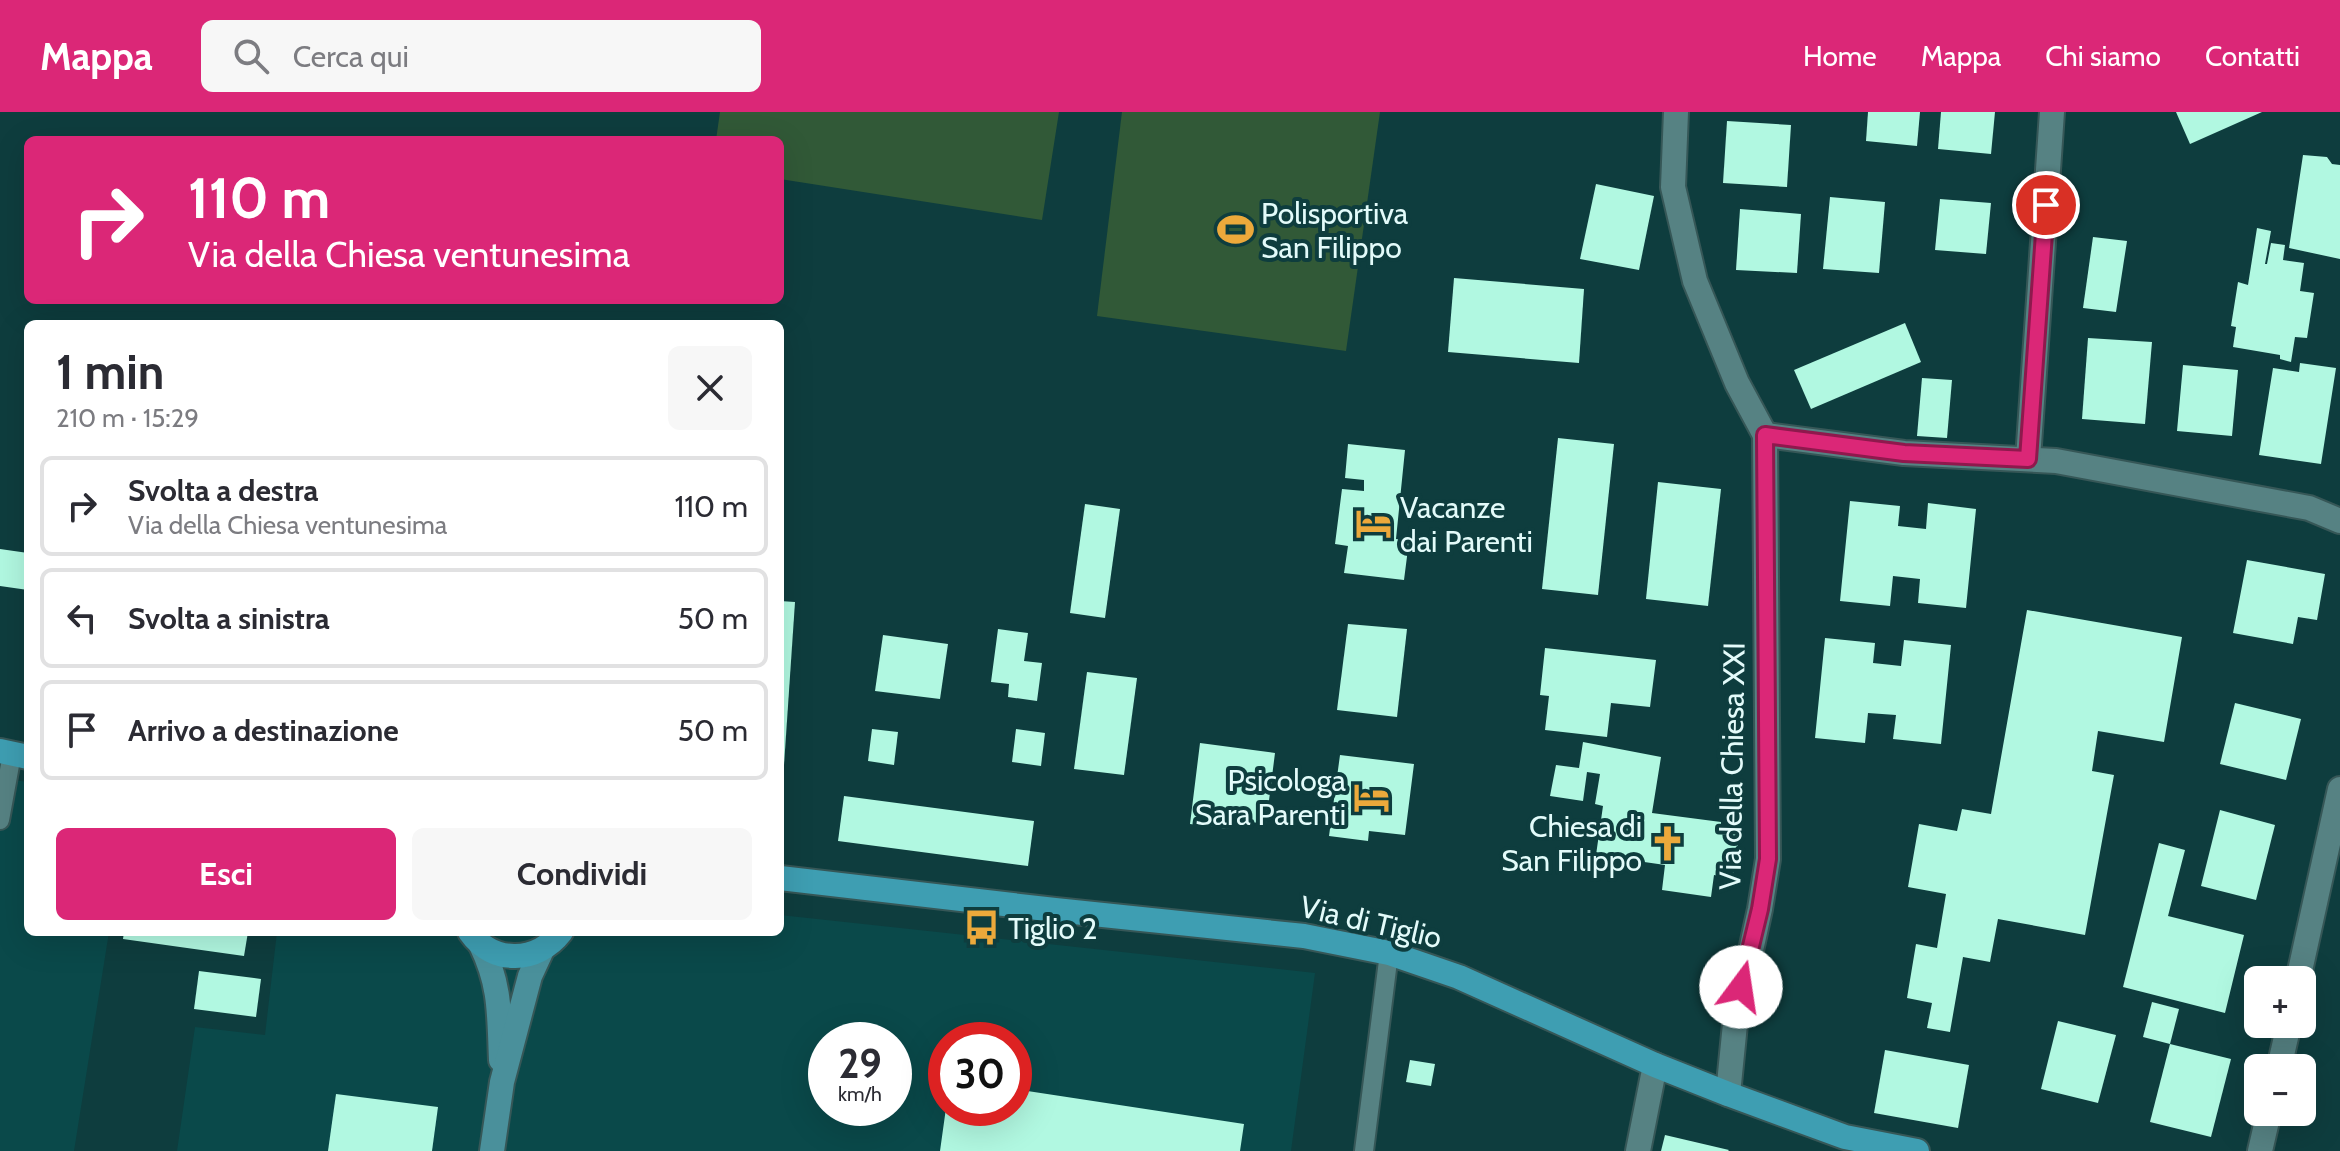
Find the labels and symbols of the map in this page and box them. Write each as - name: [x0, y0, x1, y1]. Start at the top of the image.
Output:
- pin: [2012, 171, 2080, 239]
- place label: Polisportiva San Filippo: [1261, 195, 1409, 266]
- sports icon: Polisportiva San Filippo: [1216, 211, 1254, 249]
- place label: Vacanze dai Parenti: [1400, 489, 1533, 560]
- hotel icon: Vacanze dai Parenti: [1355, 505, 1393, 543]
- street label: Via della Chiesa XXI: [1711, 642, 1753, 890]
- place label: Psicologa Sara Parenti: [1195, 762, 1347, 833]
- hotel icon: Psicologa Sara Parenti: [1353, 778, 1391, 816]
- place label: Chiesa di San Filippo: [1501, 808, 1642, 879]
- church icon: Chiesa di San Filippo: [1649, 824, 1687, 862]
- street label: Via di Tiglio: [1297, 888, 1445, 956]
- bus stop icon: Tiglio 2: [963, 909, 1001, 947]
- place label: Tiglio 2: [1008, 910, 1097, 947]
- position arrow: [1699, 945, 1783, 1029]
- speed limit sign: 30: [928, 1022, 1032, 1126]

